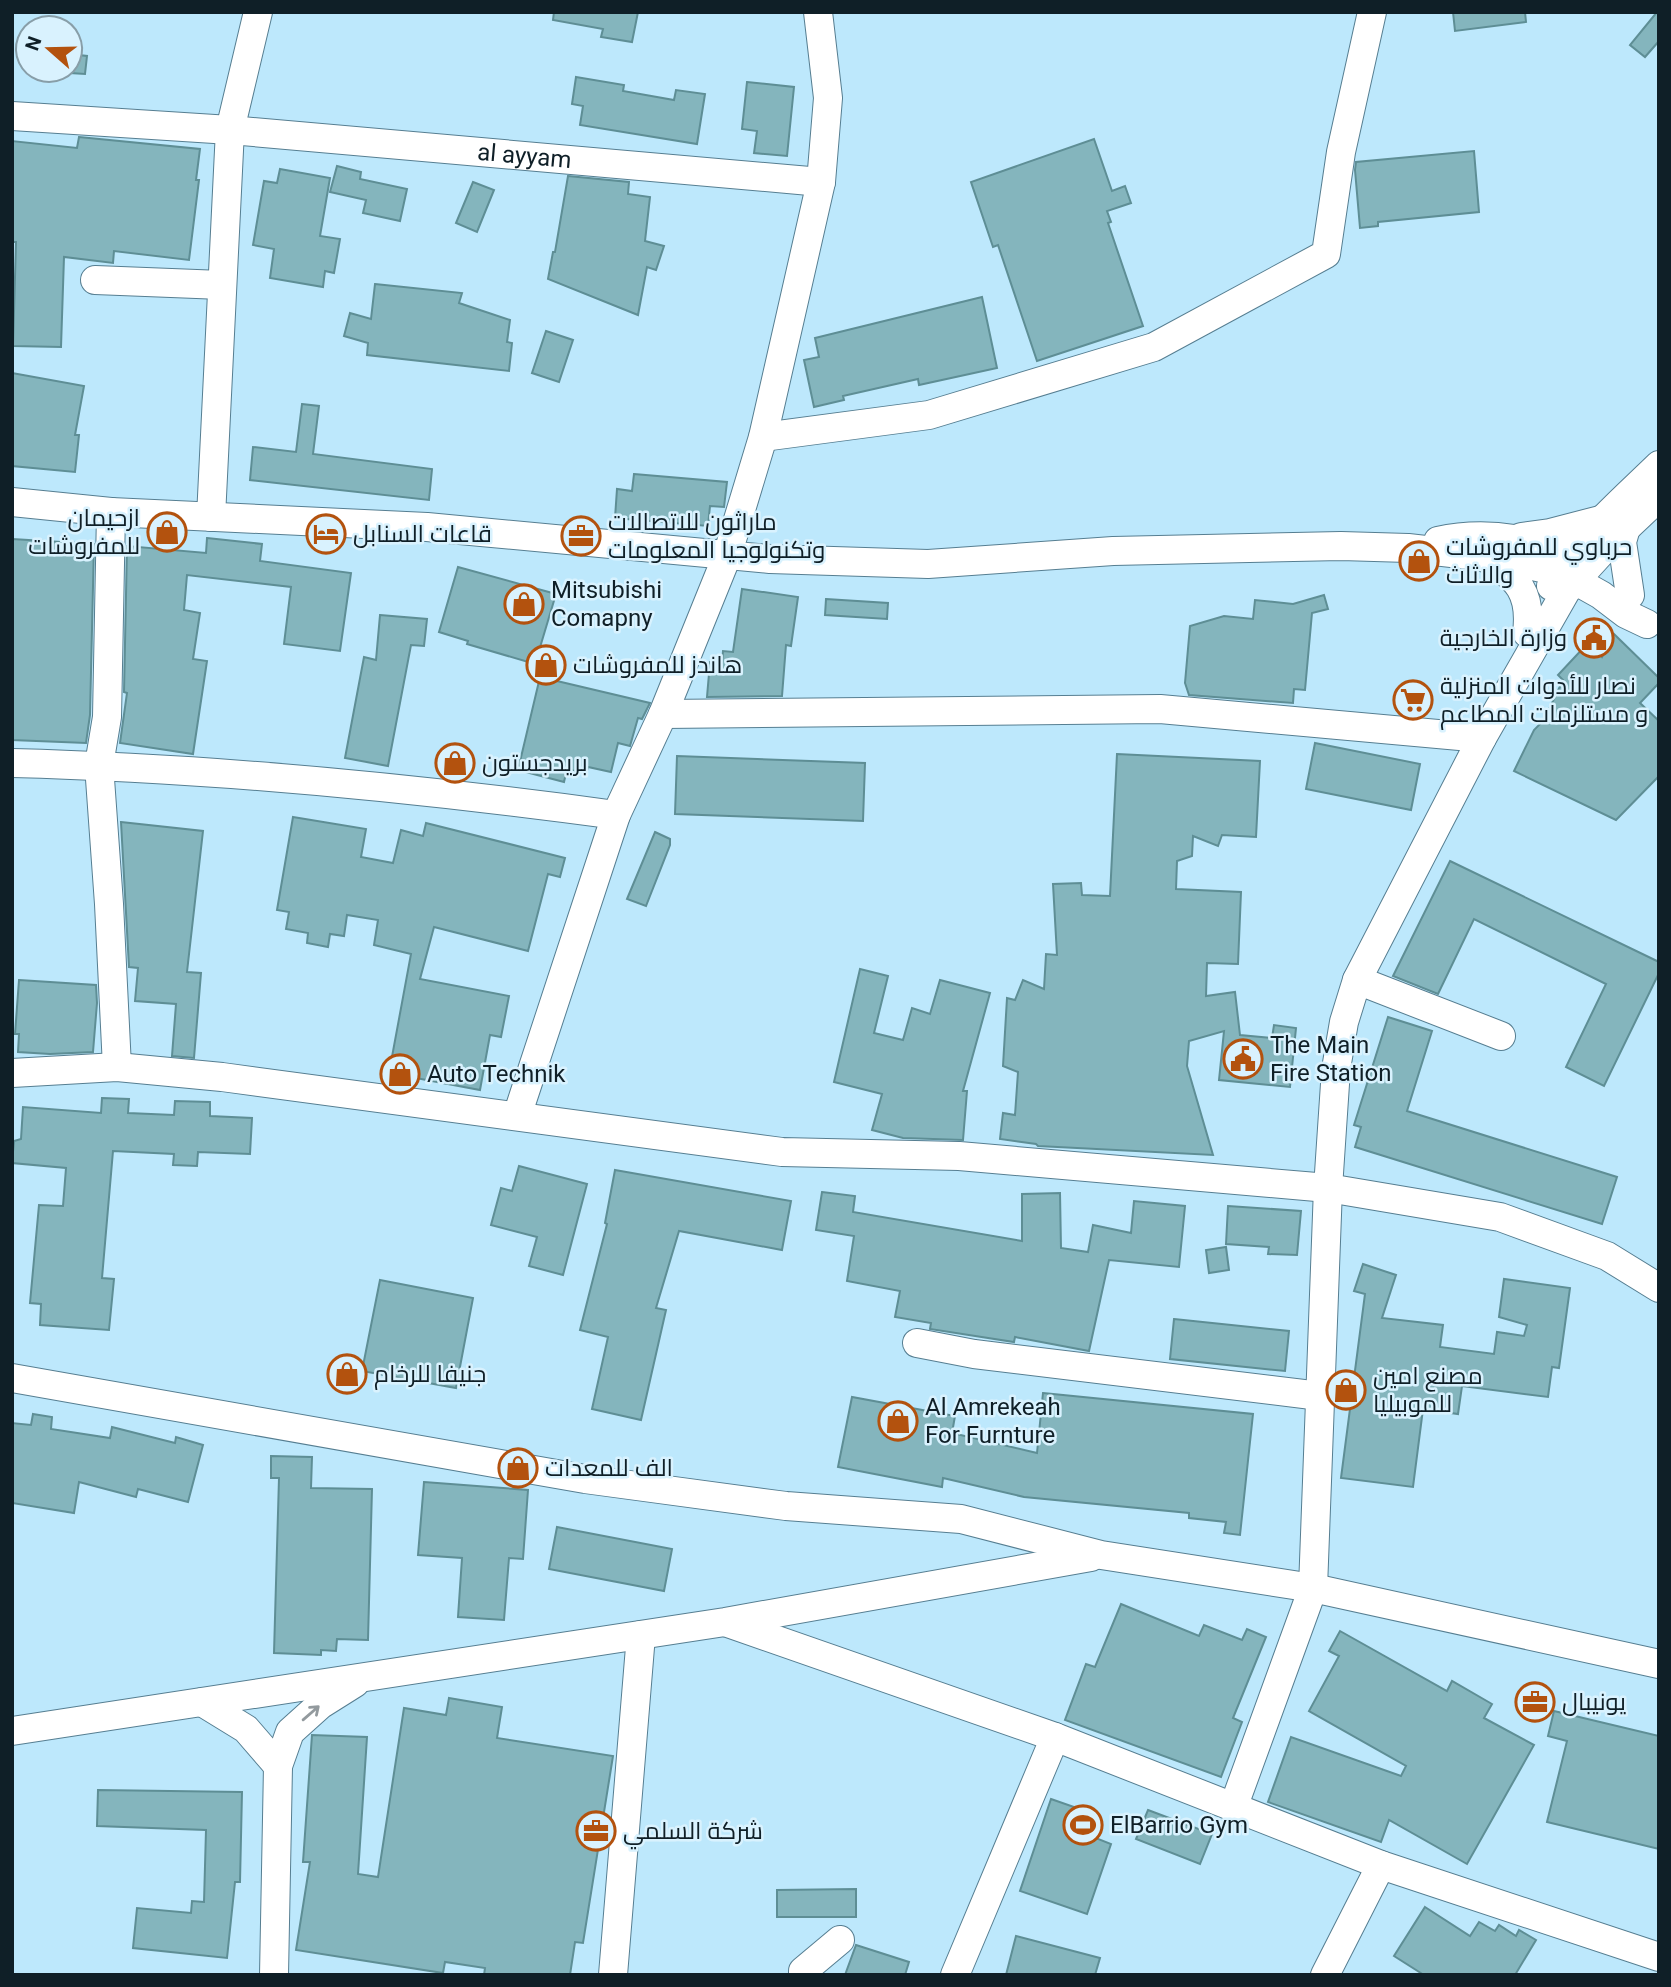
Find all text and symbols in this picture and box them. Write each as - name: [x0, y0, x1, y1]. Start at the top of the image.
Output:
- north arrow: [14, 14, 84, 84]
- text: N: [20, 33, 47, 54]
- street label: al ayyam: [476, 138, 573, 174]
- place label: ازحيمان للمفروشات: [28, 504, 140, 560]
- place label: ماراثون للاتصالات وتكنولوجيا المعلومات: [608, 508, 825, 564]
- shop icon: ازحيمان للمفروشات: [146, 511, 188, 553]
- hotel icon: قاعات السنابل: [305, 513, 347, 555]
- office icon: ماراثون للاتصالات وتكنولوجيا المعلومات: [560, 515, 602, 557]
- place label: قاعات السنابل: [353, 520, 492, 548]
- place label: حرباوي للمفروشات والاثاث: [1446, 533, 1632, 589]
- shop icon: حرباوي للمفروشات والاثاث: [1398, 540, 1440, 582]
- place label: Mitsubishi Comapny: [551, 576, 662, 632]
- shop icon: Mitsubishi Comapny: [503, 583, 545, 625]
- public building icon: وزارة الخارجية: [1573, 617, 1615, 659]
- place label: وزارة الخارجية: [1440, 624, 1567, 652]
- shop icon: هاندز للمفروشات: [525, 644, 567, 686]
- place label: هاندز للمفروشات: [573, 651, 742, 679]
- place label: نصار للأدوات المنزلية و مستلزمات المطاعم: [1440, 672, 1648, 730]
- supermarket icon: نصار للأدوات المنزلية و مستلزمات المطاعم: [1392, 679, 1434, 721]
- shop icon: بريدجستون: [434, 742, 476, 784]
- place label: بريدجستون: [482, 749, 588, 777]
- place label: The Main Fire Station: [1270, 1031, 1391, 1087]
- public building icon: The Main Fire Station: [1222, 1038, 1264, 1080]
- shop icon: Auto Technik: [379, 1053, 421, 1095]
- place label: Auto Technik: [427, 1060, 566, 1088]
- shop icon: جنيفا للرخام: [326, 1353, 368, 1395]
- place label: جنيفا للرخام: [374, 1360, 486, 1390]
- place label: مصنع امين للموبيليا: [1373, 1362, 1483, 1418]
- shop icon: مصنع امين للموبيليا: [1325, 1369, 1367, 1411]
- place label: Al Amrekeah For Furnture: [925, 1393, 1061, 1449]
- shop icon: Al Amrekeah For Furnture: [877, 1400, 919, 1442]
- shop icon: الف للمعدات: [497, 1447, 539, 1489]
- place label: الف للمعدات: [545, 1454, 673, 1482]
- office icon: يونيبال: [1514, 1681, 1556, 1723]
- place label: يونيبال: [1562, 1688, 1626, 1716]
- one-way arrow: [302, 1705, 320, 1721]
- sports icon: ElBarrio Gym: [1062, 1804, 1104, 1846]
- office icon: شركة السلمي: [575, 1810, 617, 1852]
- place label: ElBarrio Gym: [1110, 1811, 1248, 1839]
- place label: شركة السلمي: [623, 1817, 763, 1850]

